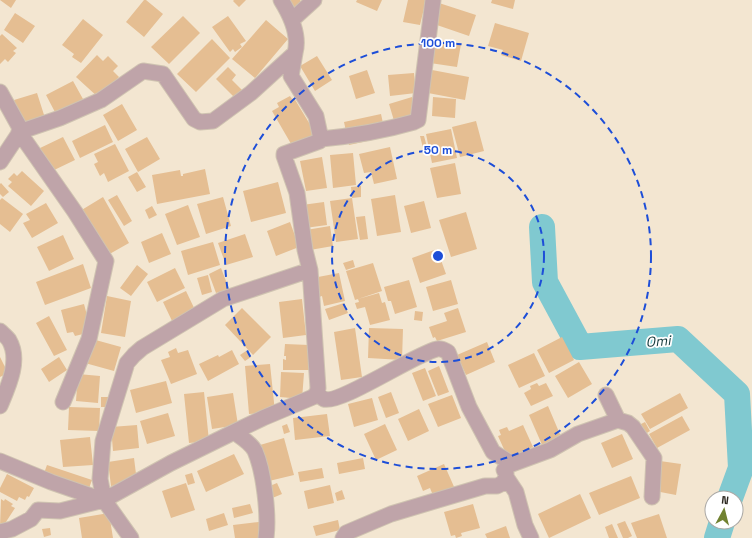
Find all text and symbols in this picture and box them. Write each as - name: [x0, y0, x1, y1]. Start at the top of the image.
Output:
- text: 100 m: [421, 35, 455, 51]
- text: 50 m: [424, 142, 452, 158]
- centre of rings: [431, 249, 445, 263]
- water label: Omi: [645, 331, 673, 351]
- north arrow: [704, 490, 744, 530]
- text: N: [721, 493, 730, 507]

